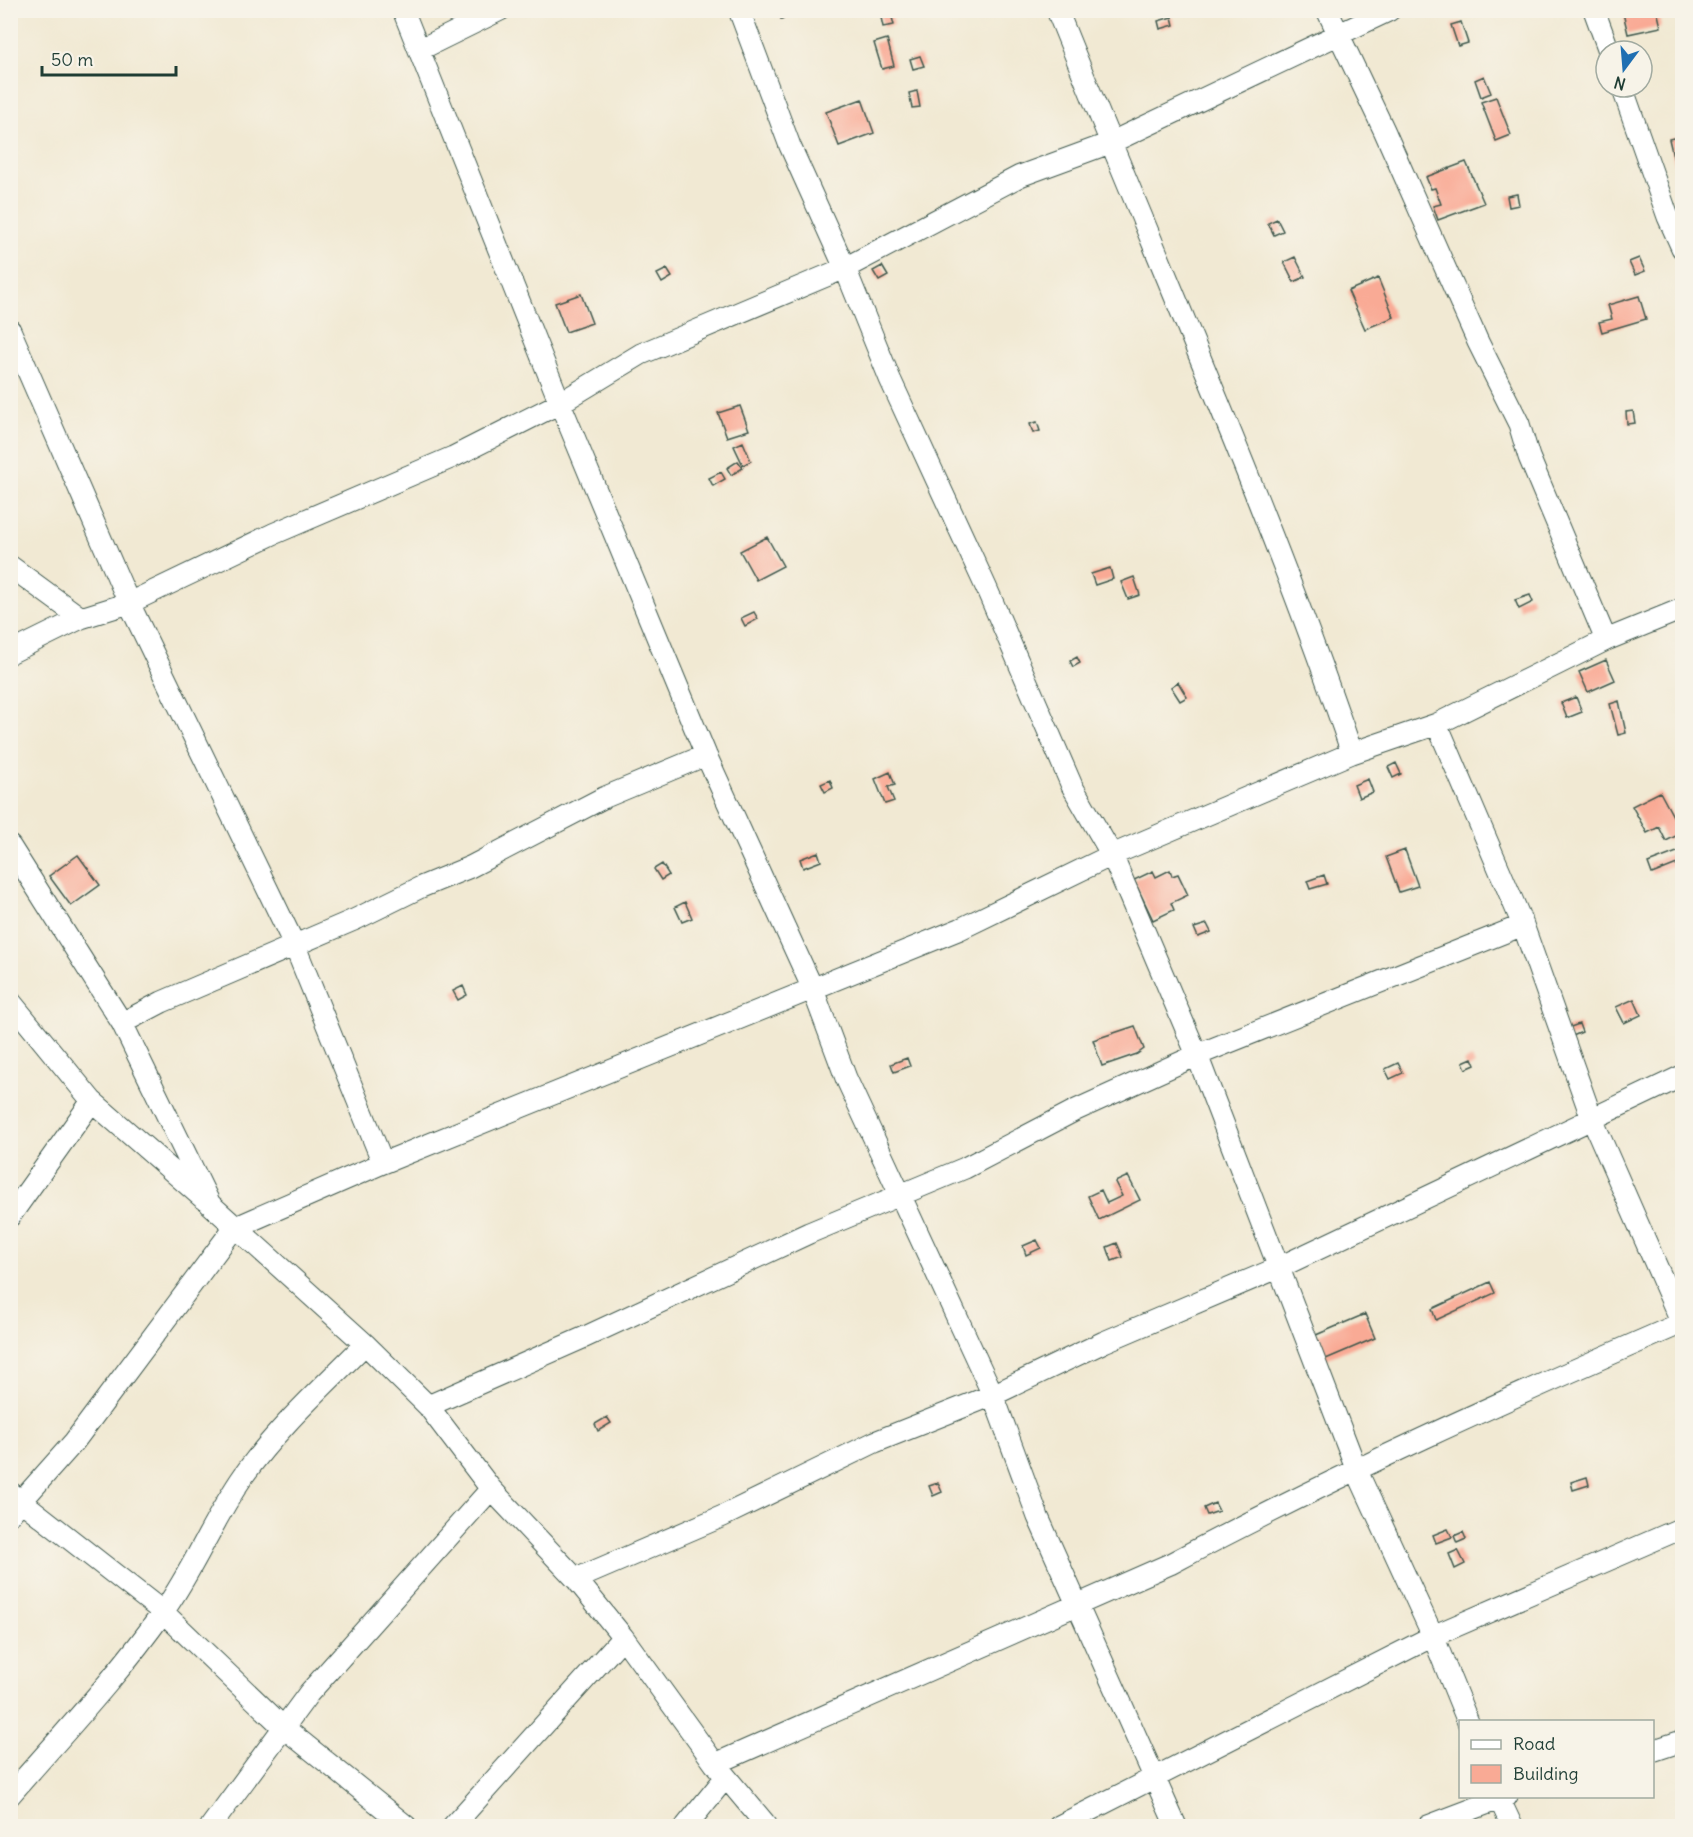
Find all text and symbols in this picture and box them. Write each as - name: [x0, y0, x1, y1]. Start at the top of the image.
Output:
- scale bar: [42, 39, 176, 77]
- north arrow: [1594, 39, 1654, 99]
- text: 50 m: [51, 48, 93, 71]
- text: N: [1612, 72, 1628, 95]
- legend: [1459, 1720, 1654, 1798]
- text: Road: [1513, 1732, 1556, 1755]
- text: Building: [1513, 1762, 1578, 1785]

